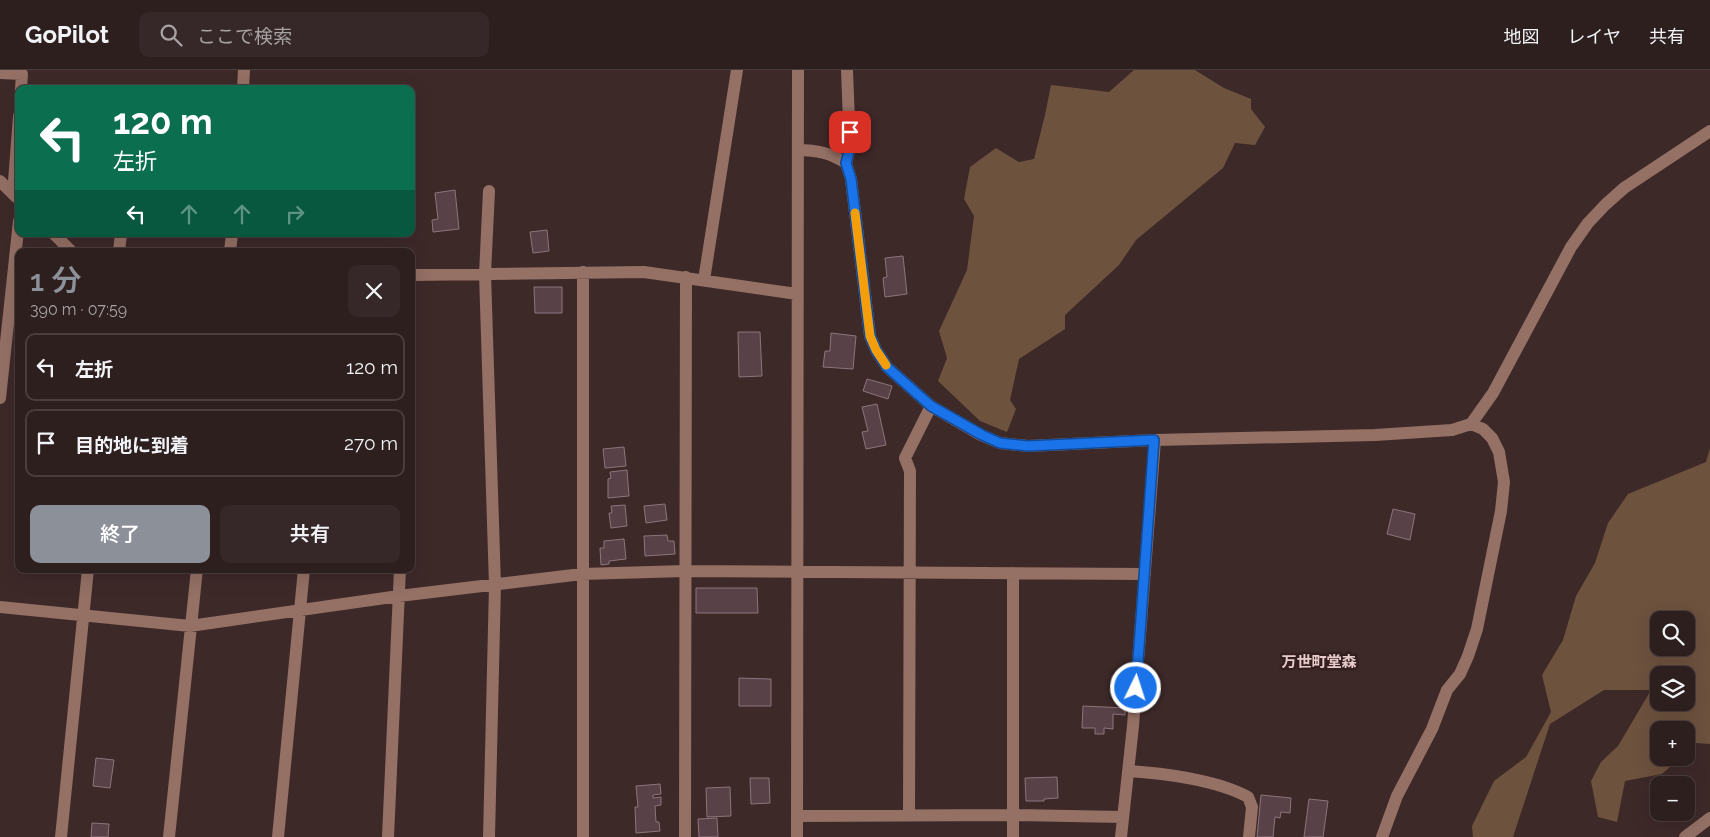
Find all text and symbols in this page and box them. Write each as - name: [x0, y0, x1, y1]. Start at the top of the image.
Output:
- search box: [139, 12, 489, 57]
- text: GoPilot: [25, 20, 109, 49]
- icon: search: [157, 21, 185, 49]
- text: ここで検索: [197, 25, 292, 47]
- text: 地図: [1504, 26, 1540, 47]
- text: レイヤ: [1568, 26, 1621, 47]
- text: 共有: [1649, 26, 1685, 47]
- text: 120 m: [113, 101, 213, 142]
- icon: left: [30, 105, 95, 170]
- pin: [829, 111, 871, 153]
- icon: arrive: [836, 118, 864, 146]
- text: 左折: [113, 148, 157, 174]
- icon: left: [122, 200, 150, 228]
- icon: ahead: [175, 200, 203, 228]
- icon: ahead: [228, 200, 256, 228]
- icon: right: [281, 200, 309, 228]
- text: 1 分: [30, 263, 82, 298]
- button: close: [348, 265, 400, 317]
- text: 390 m · 07:59: [30, 300, 127, 319]
- icon: left: [32, 353, 60, 381]
- text: 120 m: [346, 356, 398, 378]
- text: 左折: [75, 358, 113, 380]
- icon: arrive: [32, 429, 60, 457]
- text: 270 m: [344, 432, 398, 454]
- text: 目的地に到着: [75, 434, 189, 456]
- button: 終了: [30, 505, 210, 563]
- button: 共有: [220, 505, 400, 563]
- map controls: [1650, 611, 1695, 821]
- button: search: [1650, 611, 1695, 656]
- district label: 万世町堂森: [1281, 653, 1357, 671]
- position arrow: [1109, 661, 1161, 713]
- button: layers: [1650, 666, 1695, 711]
- button: +: [1650, 721, 1695, 766]
- button: −: [1650, 776, 1695, 821]

